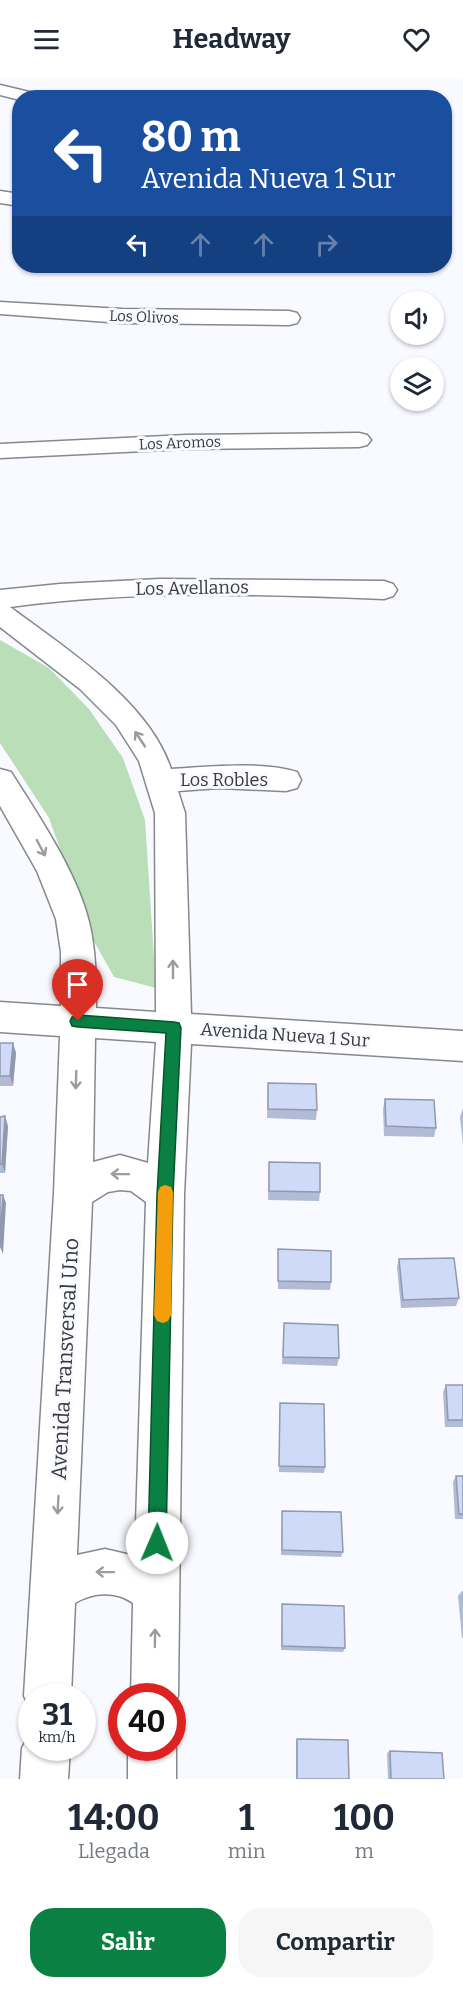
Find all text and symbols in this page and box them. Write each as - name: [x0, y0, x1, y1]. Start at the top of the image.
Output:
- icon: menu: [30, 23, 63, 56]
- text: Headway: [172, 23, 291, 55]
- icon: heart: [400, 23, 433, 56]
- text: 80 m: [141, 112, 241, 162]
- icon: left: [42, 114, 120, 192]
- text: Avenida Nueva 1 Sur: [141, 163, 395, 195]
- icon: left: [121, 228, 154, 261]
- icon: ahead: [184, 228, 217, 261]
- icon: ahead: [247, 228, 280, 261]
- icon: right: [310, 228, 343, 261]
- map controls: [390, 291, 444, 411]
- button: sound: [390, 291, 444, 345]
- street label: Los Olivos: [109, 307, 179, 327]
- button: layers: [390, 357, 444, 411]
- street label: Los Aromos: [139, 433, 221, 453]
- street label: Los Avellanos: [135, 576, 249, 600]
- one-way arrow: [134, 730, 147, 747]
- street label: Los Robles: [180, 769, 268, 791]
- one-way arrow: [35, 839, 47, 856]
- pin: [52, 959, 103, 1021]
- one-way arrow: [168, 960, 179, 980]
- icon: arrive: [61, 968, 94, 1001]
- street label: Avenida Nueva 1 Sur: [200, 1018, 370, 1052]
- one-way arrow: [70, 1069, 82, 1089]
- one-way arrow: [110, 1168, 130, 1179]
- street label: Avenida Transversal Uno: [46, 1237, 84, 1481]
- one-way arrow: [53, 1495, 64, 1515]
- position arrow: [125, 1511, 189, 1575]
- one-way arrow: [96, 1566, 116, 1578]
- one-way arrow: [149, 1629, 161, 1649]
- speed limit sign: 40: [108, 1683, 186, 1761]
- text: 31: [42, 1697, 72, 1733]
- text: km/h: [38, 1728, 76, 1746]
- text: 14:00: [68, 1796, 160, 1840]
- text: 1: [239, 1796, 254, 1840]
- text: 100: [334, 1796, 395, 1840]
- text: Llegada: [78, 1839, 150, 1863]
- text: min: [228, 1839, 265, 1863]
- text: m: [355, 1839, 374, 1863]
- button: Salir: [30, 1908, 226, 1977]
- button: Compartir: [238, 1908, 433, 1977]

